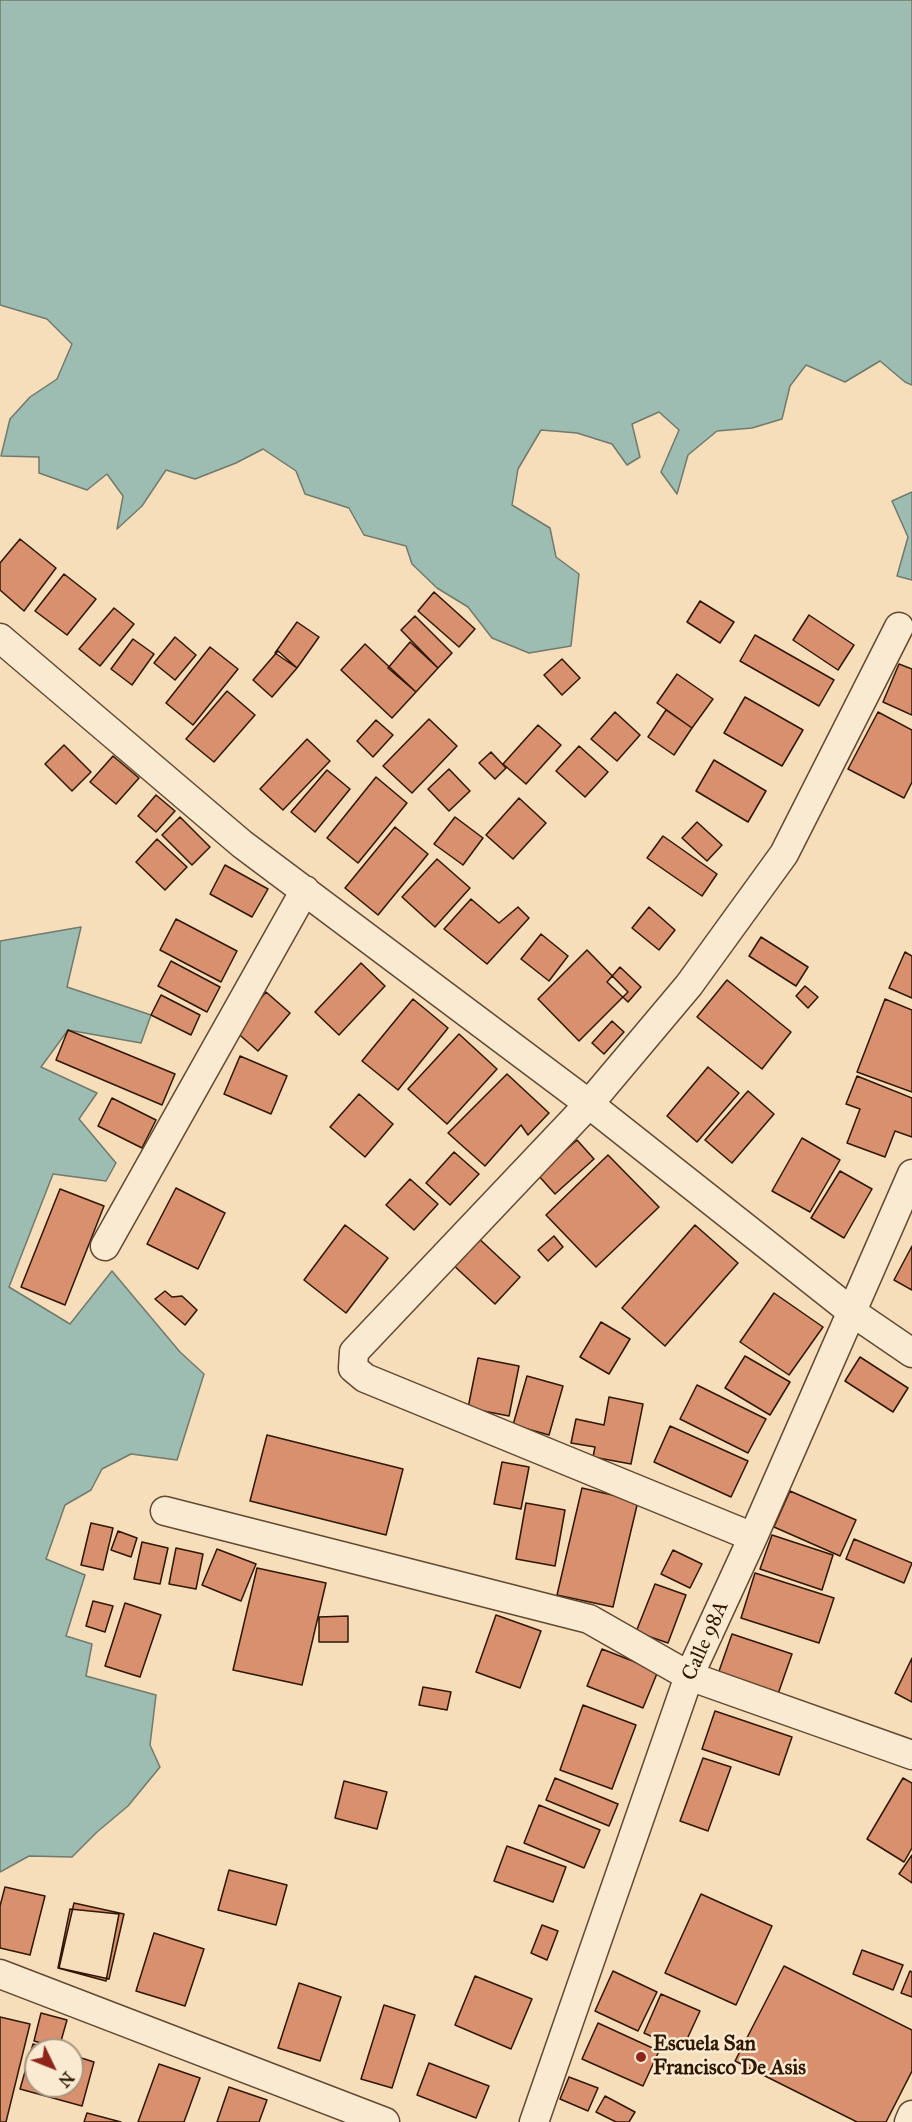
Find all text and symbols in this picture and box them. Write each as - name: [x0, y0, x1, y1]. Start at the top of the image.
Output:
- street label: Calle 98A: [677, 1597, 735, 1685]
- place label: Escuela San Francisco De Asis: [653, 2032, 806, 2082]
- north arrow: [24, 2038, 84, 2098]
- marker: Escuela San Francisco De Asis: [634, 2050, 648, 2064]
- text: N: [54, 2068, 78, 2091]

